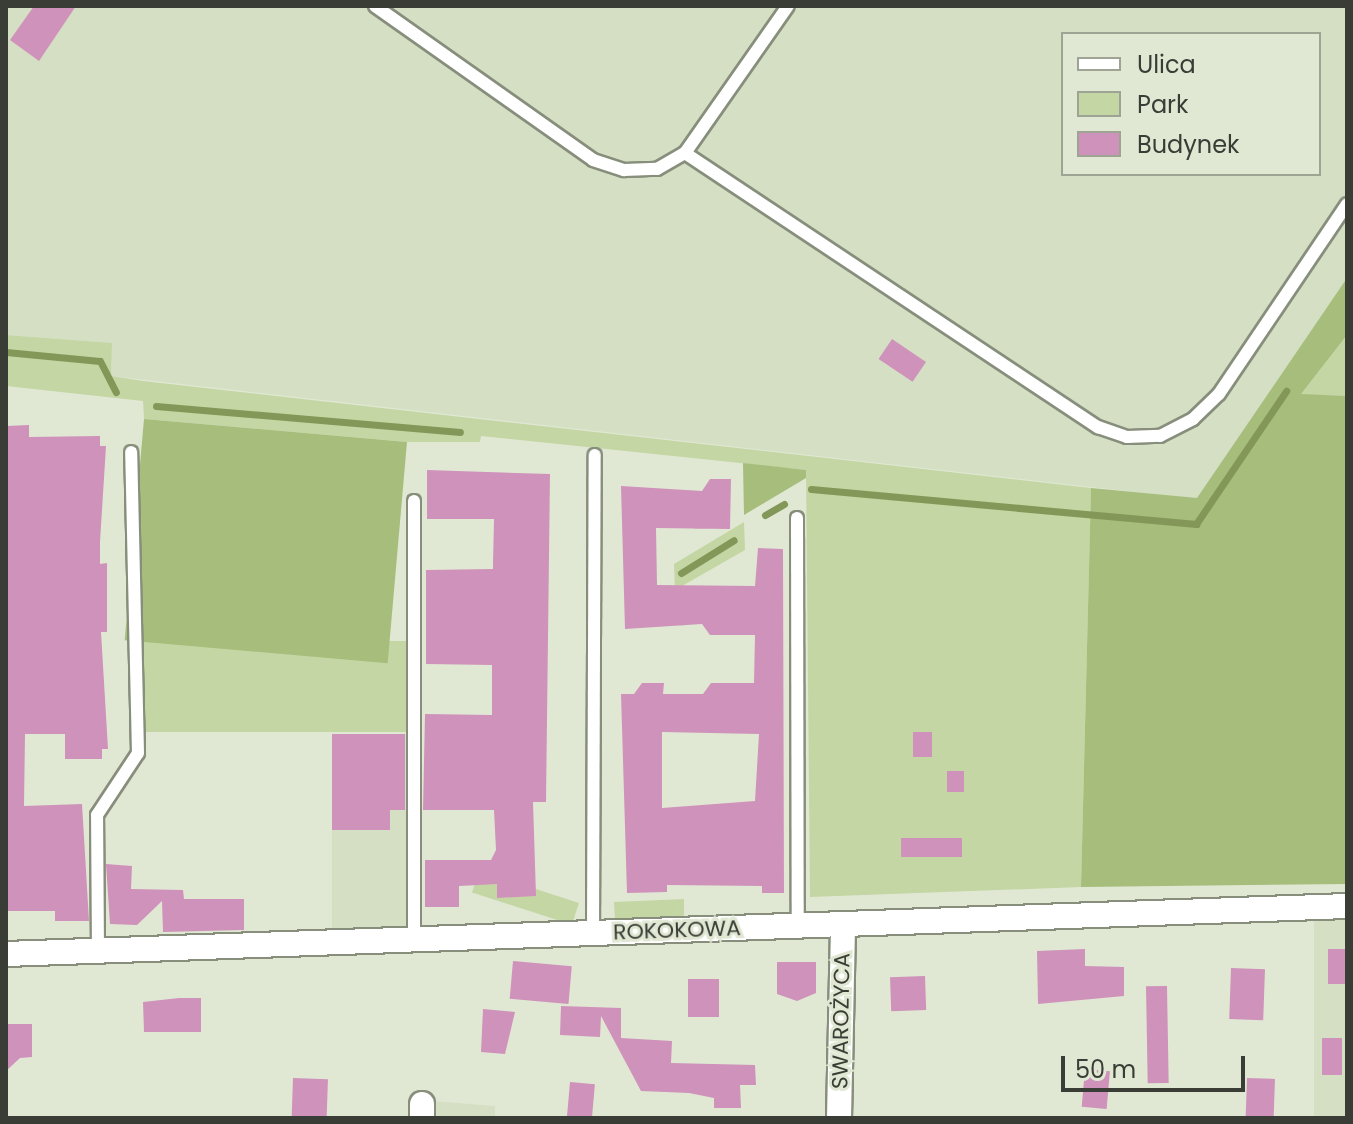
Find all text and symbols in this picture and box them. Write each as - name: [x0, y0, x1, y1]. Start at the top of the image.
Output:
- legend: [1061, 32, 1321, 176]
- text: Ulica: [1137, 48, 1196, 81]
- text: Park: [1137, 88, 1188, 121]
- text: Budynek: [1137, 128, 1239, 161]
- street label: ROKOKOWA: [613, 915, 741, 945]
- street label: SWAROŻYCA: [827, 953, 855, 1089]
- scale bar: [1065, 1040, 1249, 1090]
- text: 50 m: [1075, 1053, 1136, 1086]

